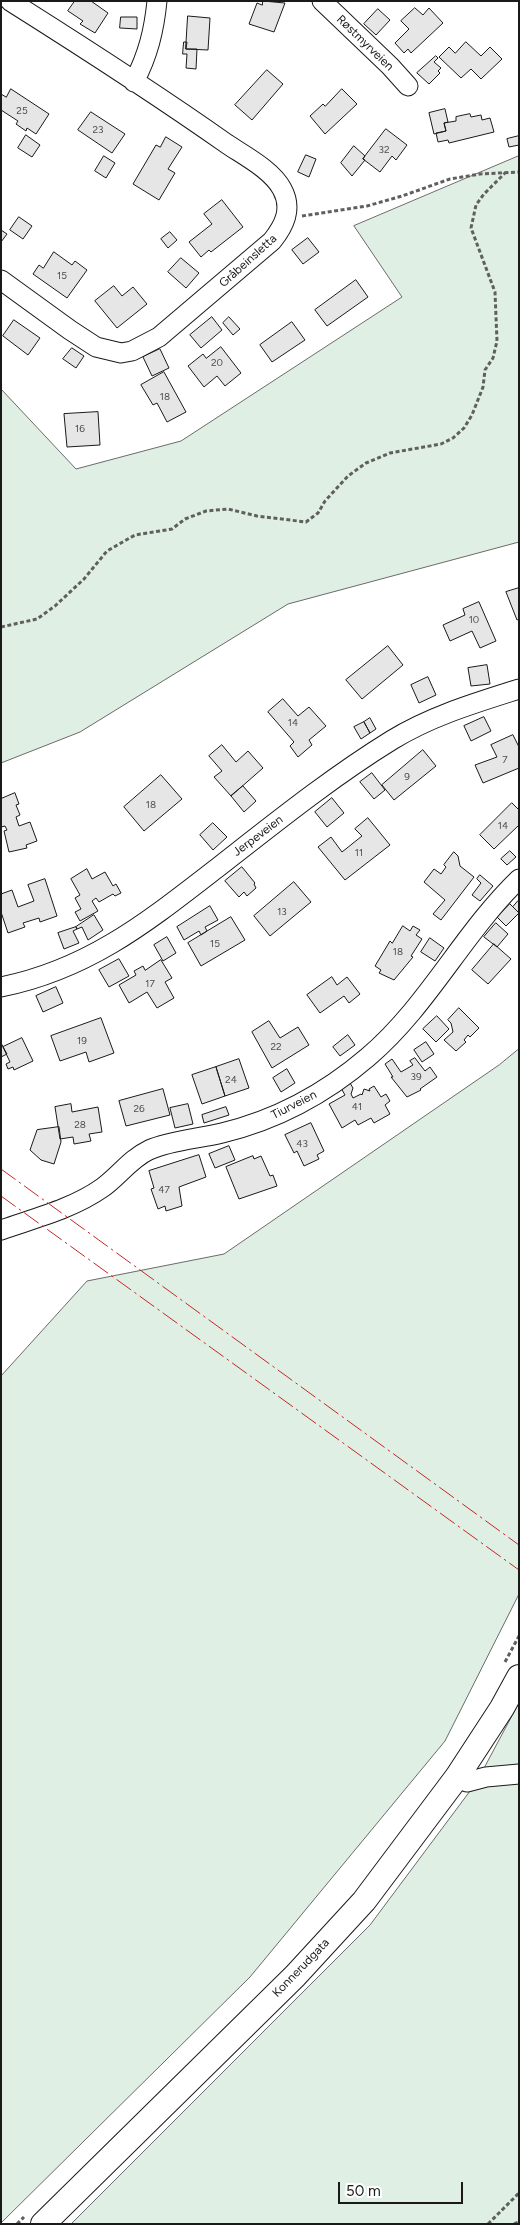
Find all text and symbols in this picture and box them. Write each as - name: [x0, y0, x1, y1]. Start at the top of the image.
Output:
- street label: Røstmyrveien: [333, 12, 397, 74]
- house number: 25: [16, 105, 28, 117]
- house number: 23: [92, 124, 104, 136]
- house number: 32: [378, 144, 390, 156]
- street label: Gråbeinsletta: [216, 231, 280, 291]
- house number: 15: [57, 270, 67, 282]
- house number: 20: [211, 357, 223, 369]
- house number: 18: [160, 391, 170, 403]
- house number: 16: [75, 423, 85, 435]
- house number: 10: [469, 614, 479, 626]
- house number: 14: [288, 717, 298, 729]
- house number: 7: [502, 754, 508, 766]
- house number: 9: [404, 771, 410, 783]
- house number: 18: [146, 799, 156, 811]
- street label: Jerpeveien: [230, 813, 286, 859]
- house number: 14: [498, 820, 508, 832]
- house number: 11: [355, 847, 363, 859]
- house number: 13: [277, 906, 287, 918]
- house number: 15: [210, 938, 220, 950]
- house number: 18: [393, 946, 403, 958]
- house number: 17: [145, 978, 155, 990]
- house number: 19: [77, 1035, 87, 1047]
- house number: 22: [270, 1041, 282, 1053]
- house number: 39: [410, 1071, 422, 1083]
- house number: 24: [225, 1074, 237, 1086]
- street label: Tiurveien: [269, 1087, 319, 1123]
- house number: 41: [352, 1101, 362, 1113]
- house number: 26: [133, 1103, 145, 1115]
- house number: 28: [74, 1119, 86, 1131]
- house number: 43: [296, 1138, 308, 1150]
- house number: 47: [158, 1184, 170, 1196]
- street label: Konnerudgata: [270, 1936, 332, 2000]
- scale bar: [340, 2172, 465, 2204]
- text: 50 m: [346, 2182, 381, 2200]

